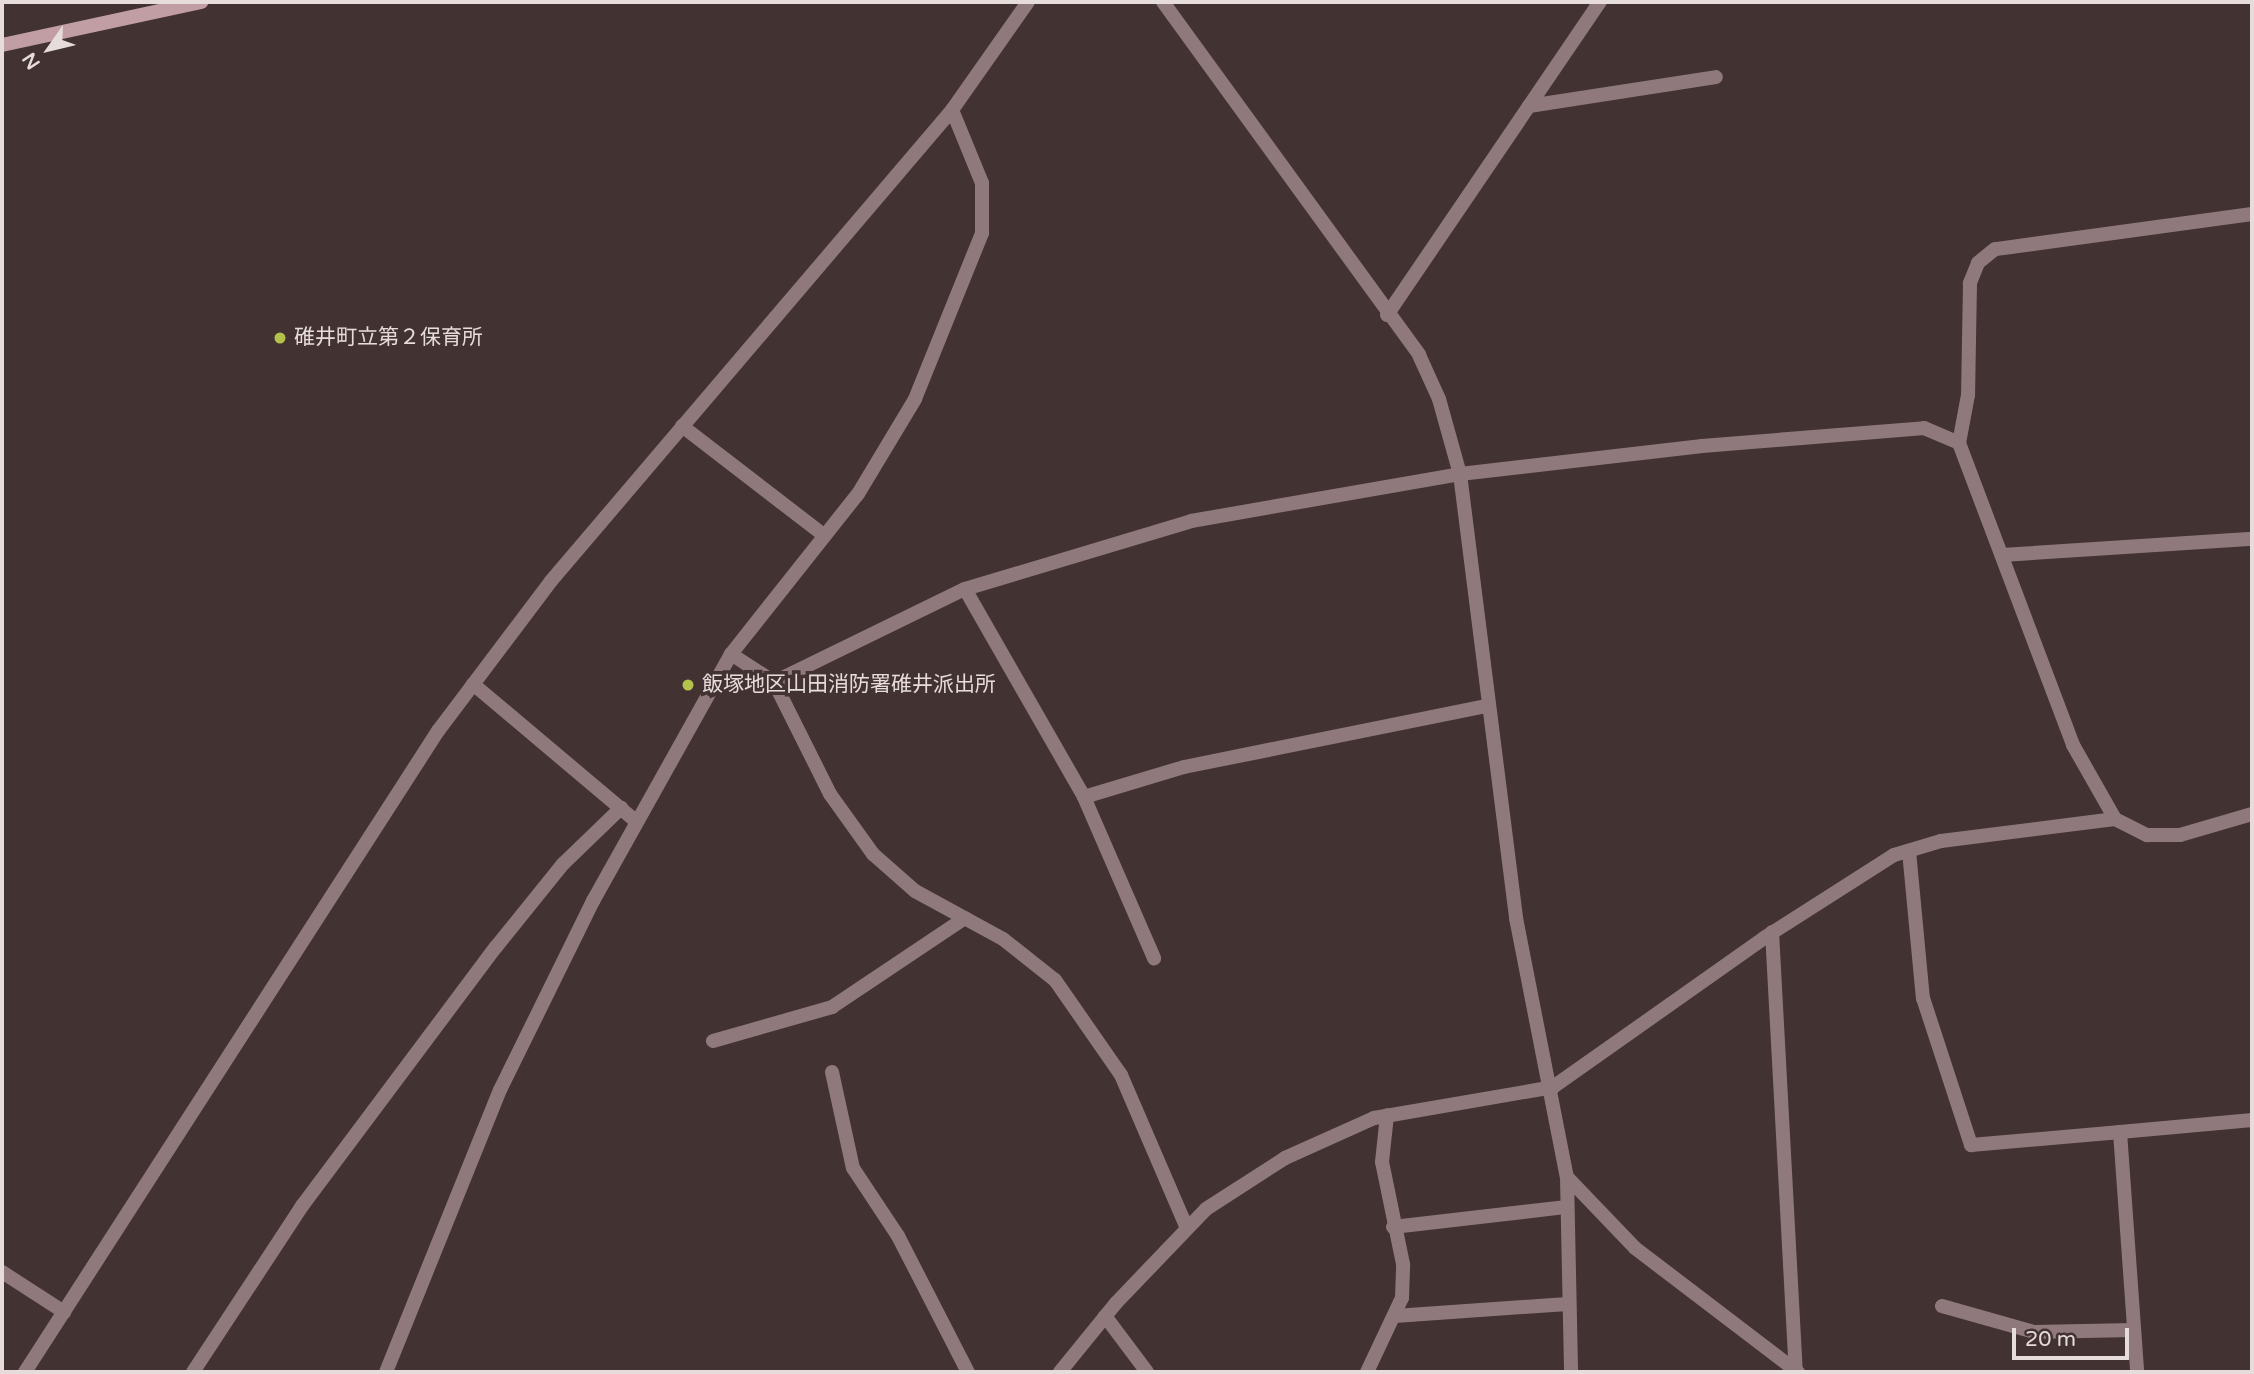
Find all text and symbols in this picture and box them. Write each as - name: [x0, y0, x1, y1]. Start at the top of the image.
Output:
- north arrow: [14, 14, 84, 84]
- text: N: [18, 48, 45, 73]
- place label: 碓井町立第２保育所: [294, 325, 483, 351]
- marker: 碓井町立第２保育所: [272, 330, 288, 346]
- place label: 飯塚地区山田消防署碓井派出所: [702, 672, 996, 698]
- marker: 飯塚地区山田消防署碓井派出所: [680, 677, 696, 693]
- scale bar: [2016, 1314, 2133, 1358]
- text: 20 m: [2025, 1327, 2076, 1352]

